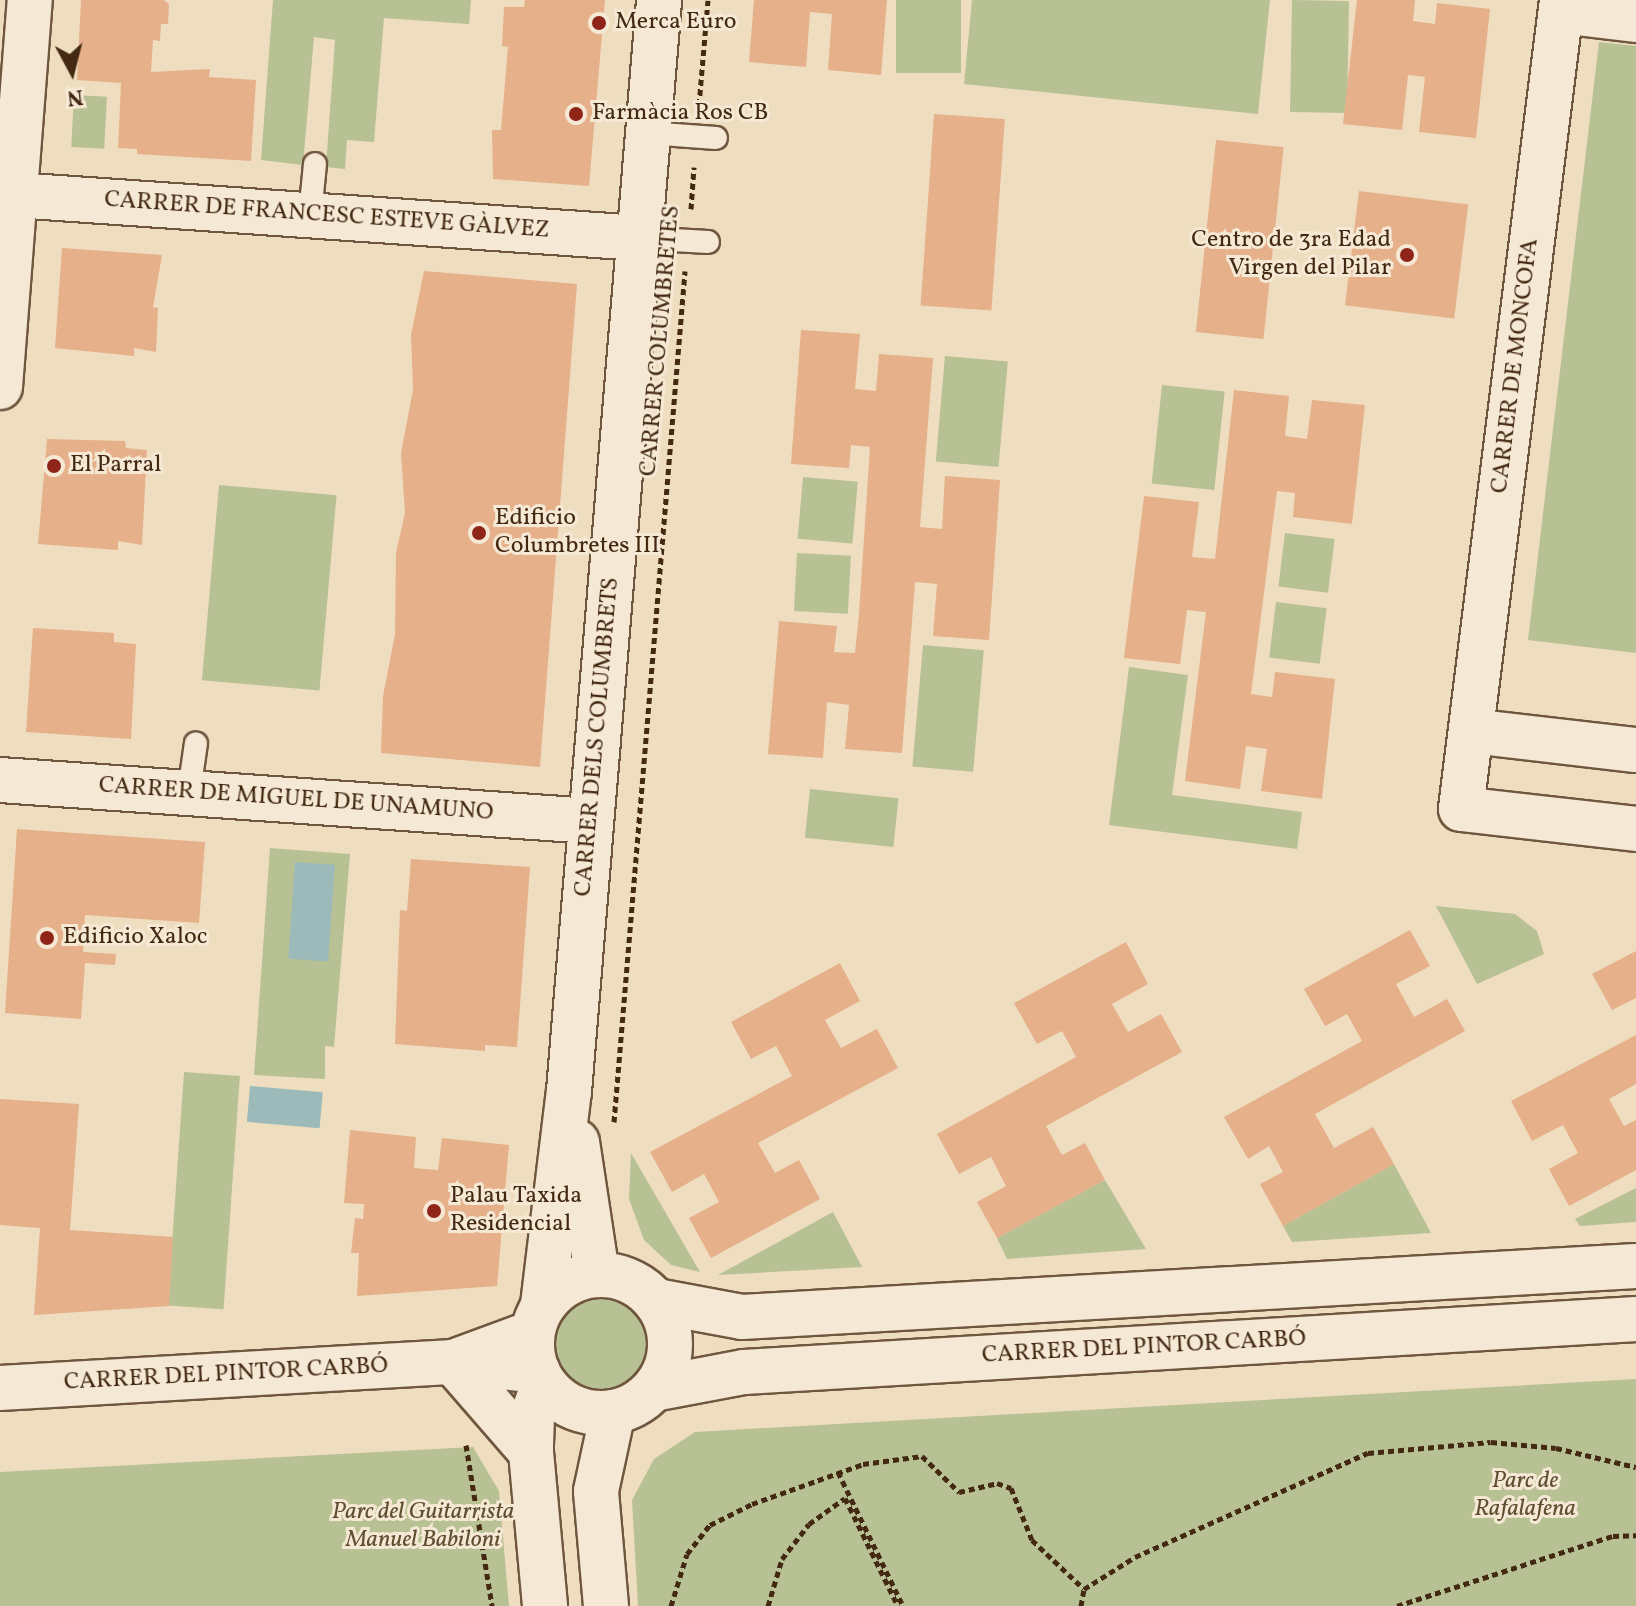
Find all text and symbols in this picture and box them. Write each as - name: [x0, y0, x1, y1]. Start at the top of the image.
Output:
- place label: Merca Euro: [615, 9, 737, 37]
- marker: Merca Euro: [590, 14, 608, 32]
- north arrow: [32, 32, 112, 112]
- text: N: [65, 80, 85, 113]
- place label: Farmàcia Ros CB: [592, 100, 769, 128]
- marker: Farmàcia Ros CB: [567, 105, 585, 123]
- street label: CARRER DE FRANCESC ESTEVE GÀLVEZ: [103, 186, 551, 246]
- street label: CARRER COLUMBRETES: [635, 204, 687, 478]
- place label: Centro de 3ra Edad Virgen del Pilar: [1191, 227, 1391, 283]
- street label: CARRER DE MONCOFA: [1486, 237, 1546, 495]
- marker: Centro de 3ra Edad Virgen del Pilar: [1398, 246, 1416, 264]
- place label: El Parral: [70, 452, 162, 480]
- marker: El Parral: [45, 457, 63, 475]
- place label: Edificio Columbretes III: [495, 505, 660, 561]
- marker: Edificio Columbretes III: [470, 524, 488, 542]
- street label: CARRER DELS COLUMBRETS: [570, 576, 626, 898]
- street label: CARRER DE MIGUEL DE UNAMUNO: [98, 772, 494, 828]
- place label: Edificio Xaloc: [63, 924, 207, 952]
- marker: Edificio Xaloc: [38, 929, 56, 947]
- place label: Palau Taxida Residencial: [450, 1183, 583, 1239]
- marker: Palau Taxida Residencial: [425, 1202, 443, 1220]
- street label: CARRER DEL PINTOR CARBÓ: [981, 1325, 1307, 1371]
- street label: CARRER DEL PINTOR CARBÓ: [63, 1352, 389, 1398]
- park label: Parc de Rafalafena: [1474, 1468, 1576, 1524]
- park label: Parc del Guitarrista Manuel Babiloni: [332, 1499, 514, 1555]

